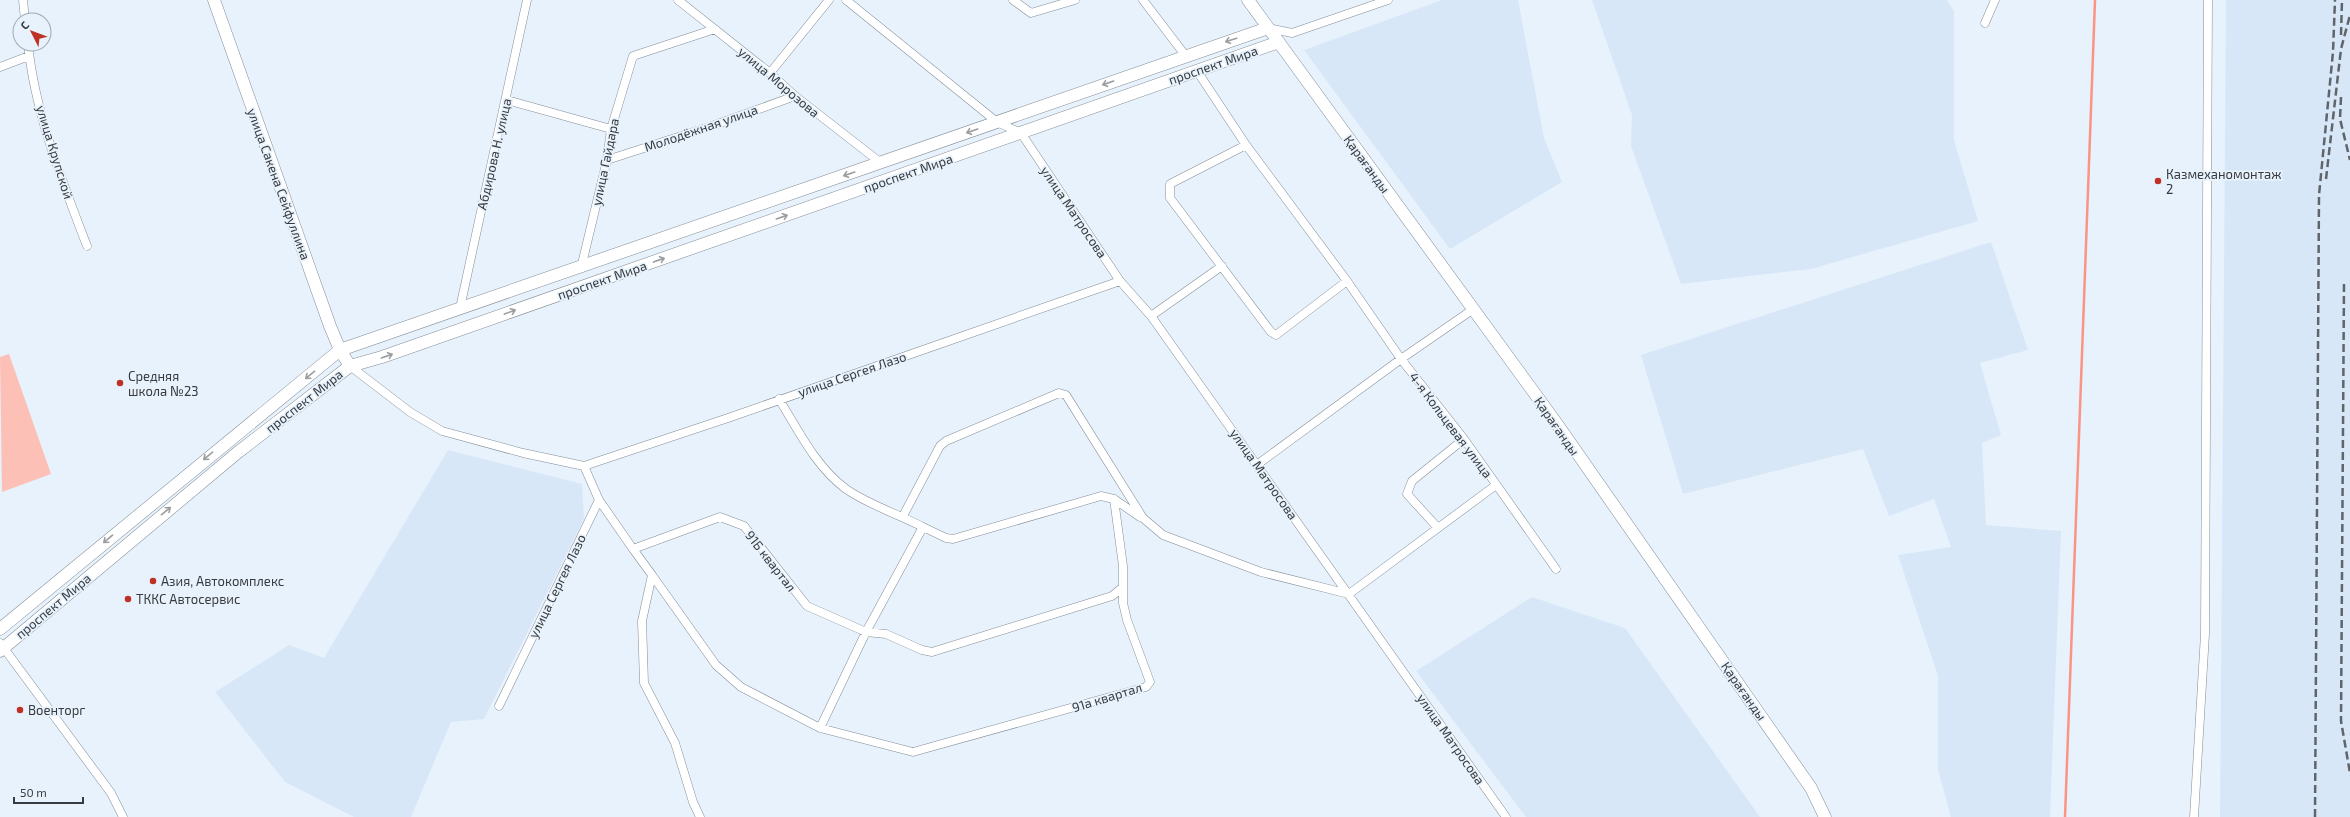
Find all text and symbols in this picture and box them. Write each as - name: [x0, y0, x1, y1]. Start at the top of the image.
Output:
- north arrow: [12, 12, 52, 52]
- text: С: [17, 18, 32, 32]
- one-way arrow: [1224, 37, 1237, 44]
- street label: проспект Мира: [1166, 42, 1260, 88]
- street label: улица Морозова: [735, 43, 823, 121]
- one-way arrow: [1102, 79, 1114, 87]
- street label: Абдирова Н. улица: [473, 97, 515, 211]
- street label: Молодёжная улица: [642, 101, 760, 155]
- street label: улица Крупской: [33, 103, 77, 201]
- street label: улица Сакена Сейфуллина: [244, 106, 314, 262]
- street label: улица Гайдара: [588, 117, 622, 207]
- one-way arrow: [966, 127, 978, 135]
- street label: Қарағанды: [1341, 132, 1393, 196]
- street label: проспект Мира: [861, 150, 955, 196]
- street label: улица Матросова: [1037, 163, 1111, 261]
- place label: Казмеханомонтаж 2: [2166, 166, 2281, 197]
- one-way arrow: [843, 171, 856, 178]
- marker: Казмеханомонтаж 2: [2153, 176, 2163, 186]
- one-way arrow: [775, 213, 788, 220]
- one-way arrow: [653, 255, 665, 263]
- street label: проспект Мира: [555, 257, 649, 303]
- one-way arrow: [503, 308, 516, 315]
- street label: улица Сергея Лазо: [796, 348, 908, 400]
- one-way arrow: [381, 351, 393, 359]
- street label: проспект Мира: [262, 366, 346, 436]
- place label: Средняя школа №23: [128, 368, 199, 399]
- street label: 4-я Кольцевая улица: [1406, 369, 1496, 481]
- one-way arrow: [304, 370, 315, 379]
- marker: Средняя школа №23: [115, 378, 125, 388]
- street label: Қарағанды: [1531, 394, 1583, 458]
- street label: улица Матросова: [1227, 425, 1301, 523]
- one-way arrow: [203, 451, 214, 460]
- one-way arrow: [161, 507, 172, 516]
- street label: 91Б квартал: [742, 527, 800, 595]
- street label: улица Сергея Лазо: [525, 531, 589, 641]
- one-way arrow: [103, 534, 114, 543]
- street label: проспект Мира: [12, 570, 94, 642]
- place label: Азия, Автокомплекс: [161, 573, 284, 589]
- marker: Азия, Автокомплекс: [148, 576, 158, 586]
- place label: ТККС Автосервис: [136, 591, 240, 607]
- marker: ТККС Автосервис: [123, 594, 133, 604]
- street label: Қарағанды: [1718, 659, 1770, 723]
- street label: 91а квартал: [1070, 679, 1144, 715]
- street label: улица Матросова: [1414, 690, 1488, 788]
- place label: Военторг: [28, 702, 85, 718]
- marker: Военторг: [15, 705, 25, 715]
- scale bar: [14, 779, 83, 805]
- text: 50 m: [20, 785, 47, 799]

